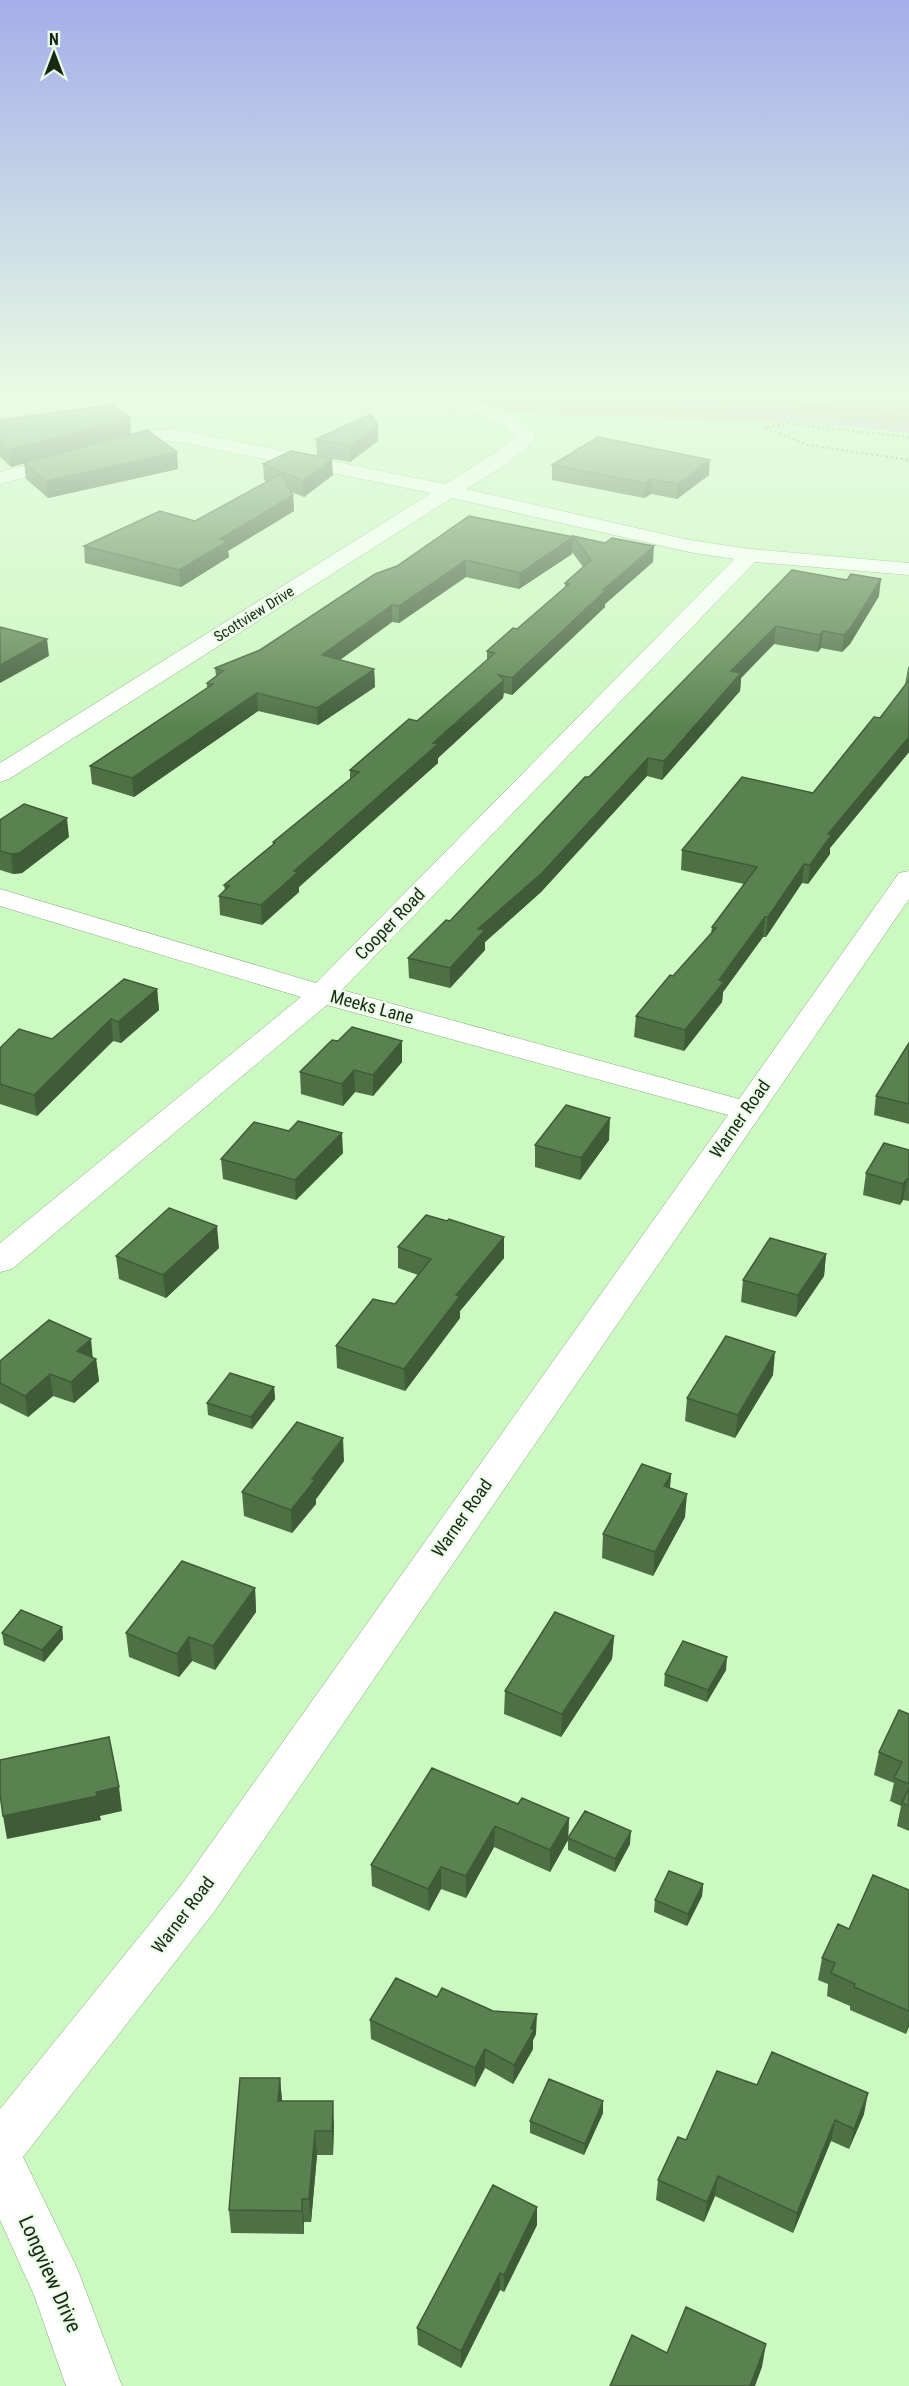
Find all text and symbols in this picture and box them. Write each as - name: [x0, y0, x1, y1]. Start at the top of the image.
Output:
- north arrow: [24, 24, 84, 84]
- text: N: [49, 30, 59, 49]
- street label: Scottview Drive: [211, 582, 297, 646]
- street label: Cooper Road: [350, 883, 429, 964]
- street label: Meeks Lane: [328, 985, 416, 1028]
- street label: Warner Road: [705, 1076, 774, 1162]
- street label: Warner Road: [427, 1475, 496, 1561]
- street label: Warner Road: [147, 1872, 218, 1957]
- street label: Longview Drive: [14, 2212, 86, 2336]

